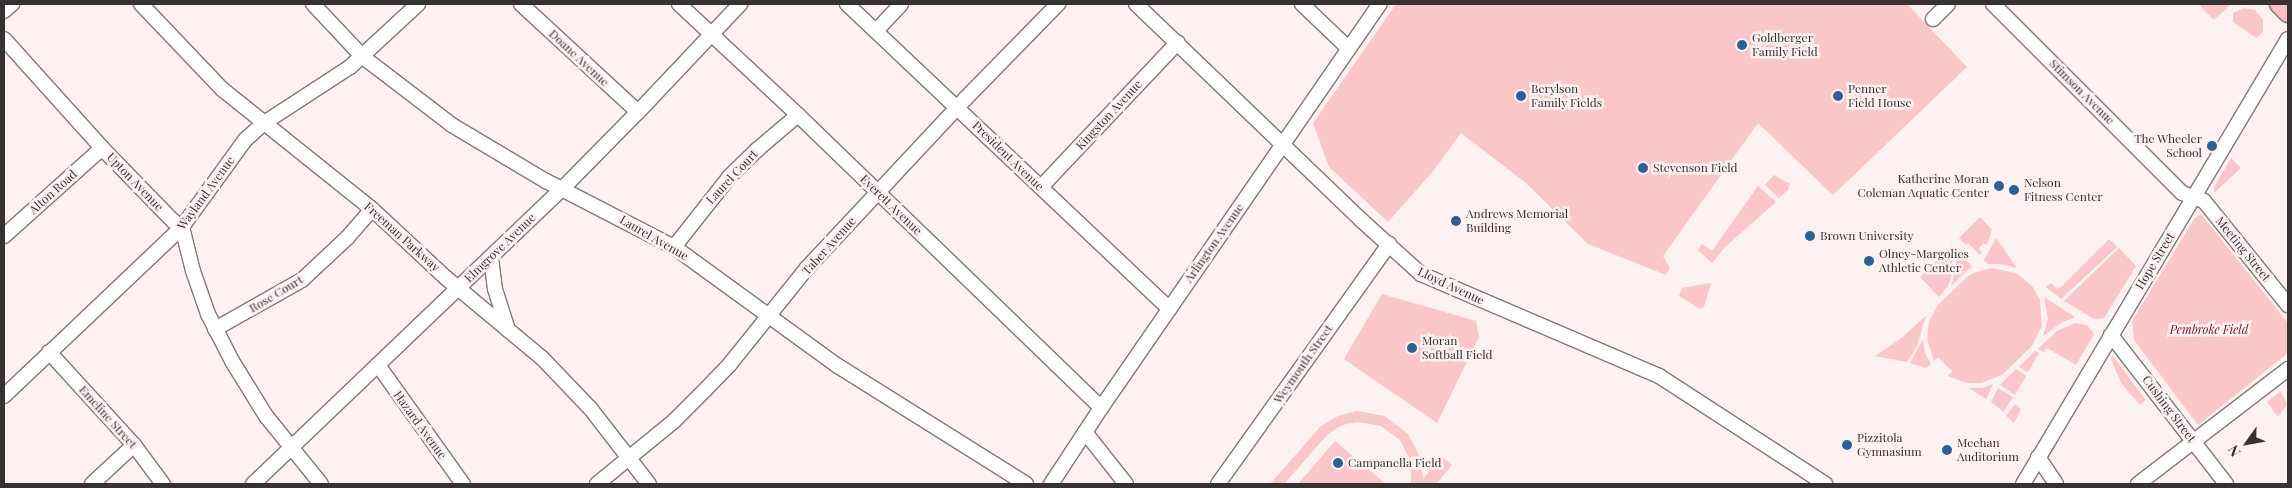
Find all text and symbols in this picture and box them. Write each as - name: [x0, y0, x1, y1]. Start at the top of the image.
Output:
- street label: Doane Avenue: [546, 26, 612, 90]
- place label: Goldberger Family Field: [1752, 31, 1818, 59]
- marker: Goldberger Family Field: [1736, 39, 1748, 51]
- street label: Stimson Avenue: [2046, 56, 2118, 128]
- street label: Kingston Avenue: [1073, 77, 1145, 153]
- place label: Berylson Family Fields: [1531, 82, 1602, 110]
- place label: Penner Field House: [1848, 82, 1912, 110]
- marker: Berylson Family Fields: [1515, 90, 1527, 102]
- marker: Penner Field House: [1832, 90, 1844, 102]
- street label: President Avenue: [969, 118, 1047, 194]
- place label: The Wheeler School: [2134, 132, 2202, 160]
- marker: The Wheeler School: [2206, 140, 2218, 152]
- street label: Laurel Court: [703, 147, 761, 207]
- street label: Upton Avenue: [104, 150, 166, 214]
- street label: Wayland Avenue: [174, 153, 238, 233]
- place label: Stevenson Field: [1653, 161, 1738, 175]
- marker: Stevenson Field: [1637, 162, 1649, 174]
- street label: Alton Road: [26, 167, 80, 217]
- street label: Everett Avenue: [857, 172, 925, 238]
- place label: Katherine Moran Coleman Aquatic Center: [1857, 172, 1989, 200]
- place label: Nelson Fitness Center: [2024, 176, 2103, 204]
- marker: Katherine Moran Coleman Aquatic Center: [1993, 180, 2005, 192]
- marker: Nelson Fitness Center: [2008, 184, 2020, 196]
- street label: Freeman Parkway: [361, 199, 443, 275]
- street label: Arlington Avenue: [1181, 201, 1247, 285]
- place label: Andrews Memorial Building: [1466, 207, 1568, 235]
- street label: Elmgrove Avenue: [461, 210, 539, 286]
- street label: Laurel Avenue: [617, 212, 691, 264]
- street label: Taber Avenue: [799, 214, 859, 278]
- street label: Meeting Street: [2213, 214, 2273, 284]
- marker: Andrews Memorial Building: [1450, 215, 1462, 227]
- place label: Brown University: [1820, 229, 1913, 243]
- marker: Brown University: [1804, 230, 1816, 242]
- street label: Hope Street: [2132, 230, 2178, 292]
- place label: Olney-Margolies Athletic Center: [1879, 247, 1969, 275]
- marker: Olney-Margolies Athletic Center: [1863, 255, 1875, 267]
- street label: Lloyd Avenue: [1415, 264, 1487, 308]
- street label: Rose Court: [247, 272, 305, 316]
- street label: Weymouth Street: [1271, 322, 1335, 406]
- park label: Pembroke Field: [2170, 323, 2248, 337]
- place label: Moran Softball Field: [1422, 334, 1493, 362]
- marker: Moran Softball Field: [1406, 342, 1418, 354]
- street label: Cushing Street: [2139, 373, 2199, 445]
- street label: Emeline Street: [76, 383, 140, 451]
- street label: Hazard Avenue: [390, 388, 450, 462]
- north arrow: [2222, 418, 2272, 468]
- place label: Pizzitola Gymnasium: [1857, 431, 1922, 459]
- place label: Meehan Auditorium: [1957, 436, 2019, 464]
- marker: Pizzitola Gymnasium: [1841, 439, 1853, 451]
- text: N: [2223, 442, 2245, 461]
- marker: Meehan Auditorium: [1941, 444, 1953, 456]
- place label: Campanella Field: [1348, 456, 1442, 470]
- marker: Campanella Field: [1332, 457, 1344, 469]

